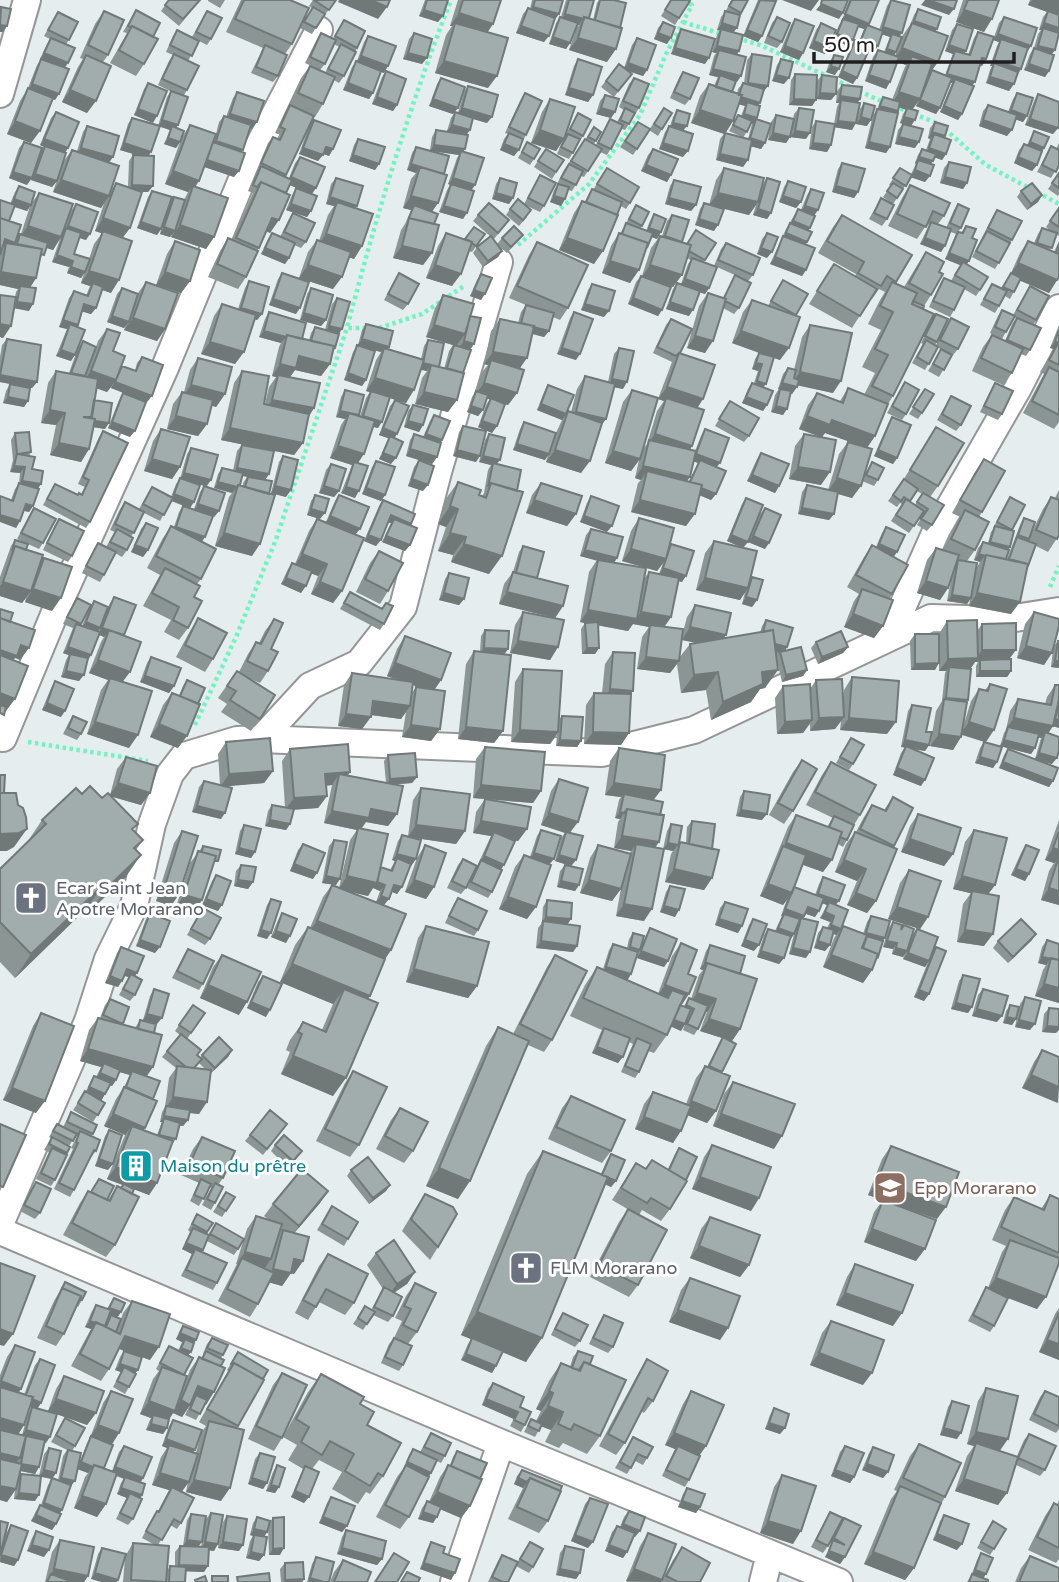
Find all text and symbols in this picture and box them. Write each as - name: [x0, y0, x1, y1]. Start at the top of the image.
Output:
- scale bar: [814, 21, 1014, 65]
- text: 50 m: [824, 33, 875, 58]
- place label: Ecar Saint Jean Apotre Morarano: [56, 877, 204, 920]
- church icon: Ecar Saint Jean Apotre Morarano: [12, 879, 50, 917]
- building icon: Maison du prêtre: [117, 1147, 155, 1185]
- place label: Maison du prêtre: [160, 1155, 306, 1177]
- school or university icon: Epp Morarano: [871, 1169, 909, 1207]
- place label: Epp Morarano: [914, 1177, 1037, 1199]
- church icon: FLM Morarano: [507, 1249, 545, 1287]
- place label: FLM Morarano: [550, 1257, 677, 1279]

